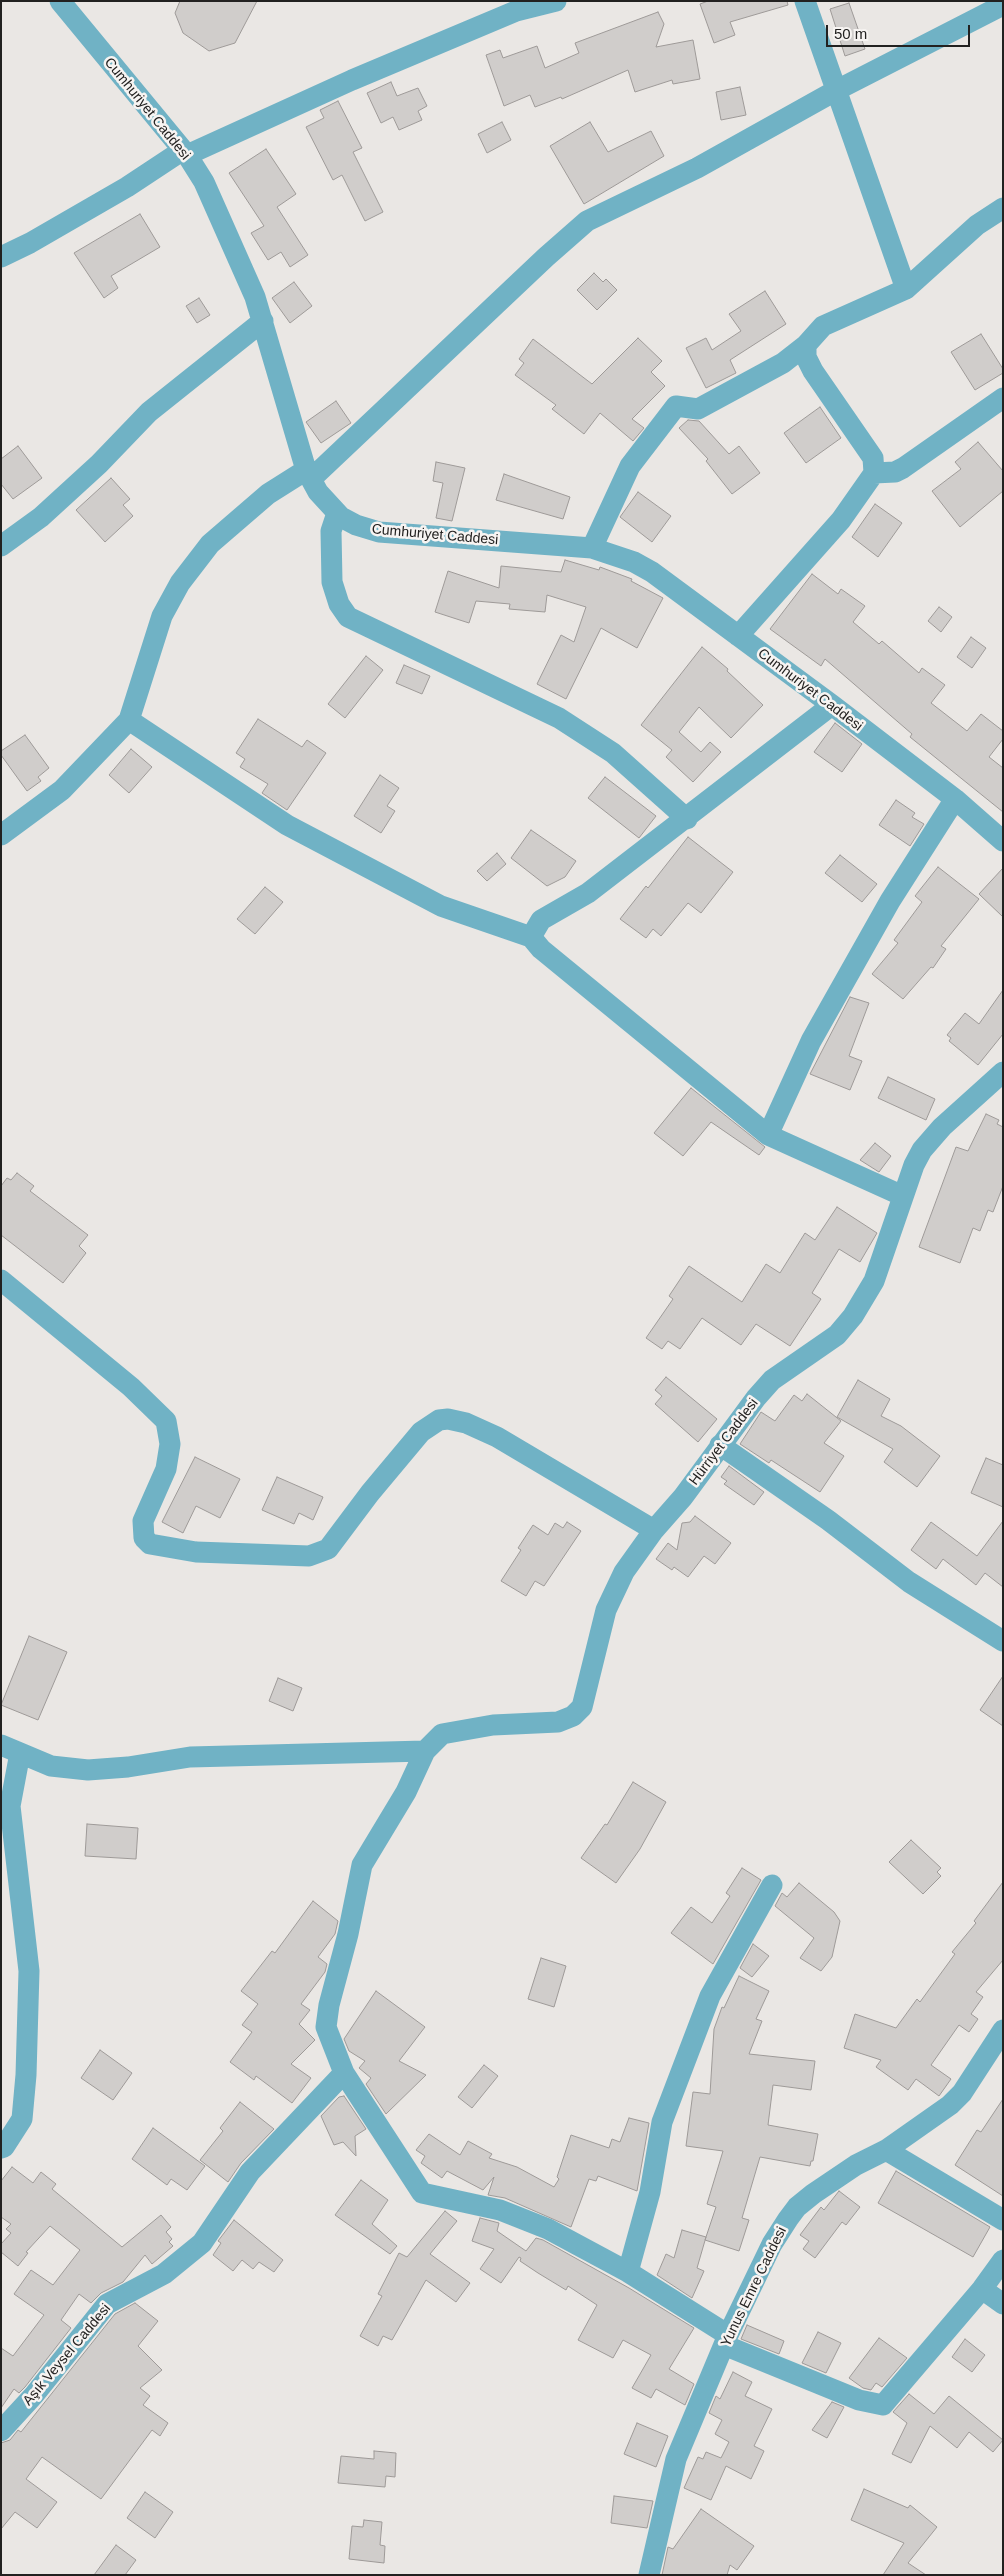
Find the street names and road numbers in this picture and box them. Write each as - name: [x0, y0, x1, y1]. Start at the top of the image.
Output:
- street label: Cumhuriyet Caddesi: [101, 54, 193, 164]
- street label: Cumhuriyet Caddesi: [371, 521, 499, 549]
- street label: Cumhuriyet Caddesi: [754, 645, 866, 735]
- street label: Hürriyet Caddesi: [686, 1395, 762, 1489]
- street label: Yunus Emre Caddesi: [718, 2224, 790, 2350]
- street label: Aşık Veysel Caddesi: [20, 2301, 114, 2409]

